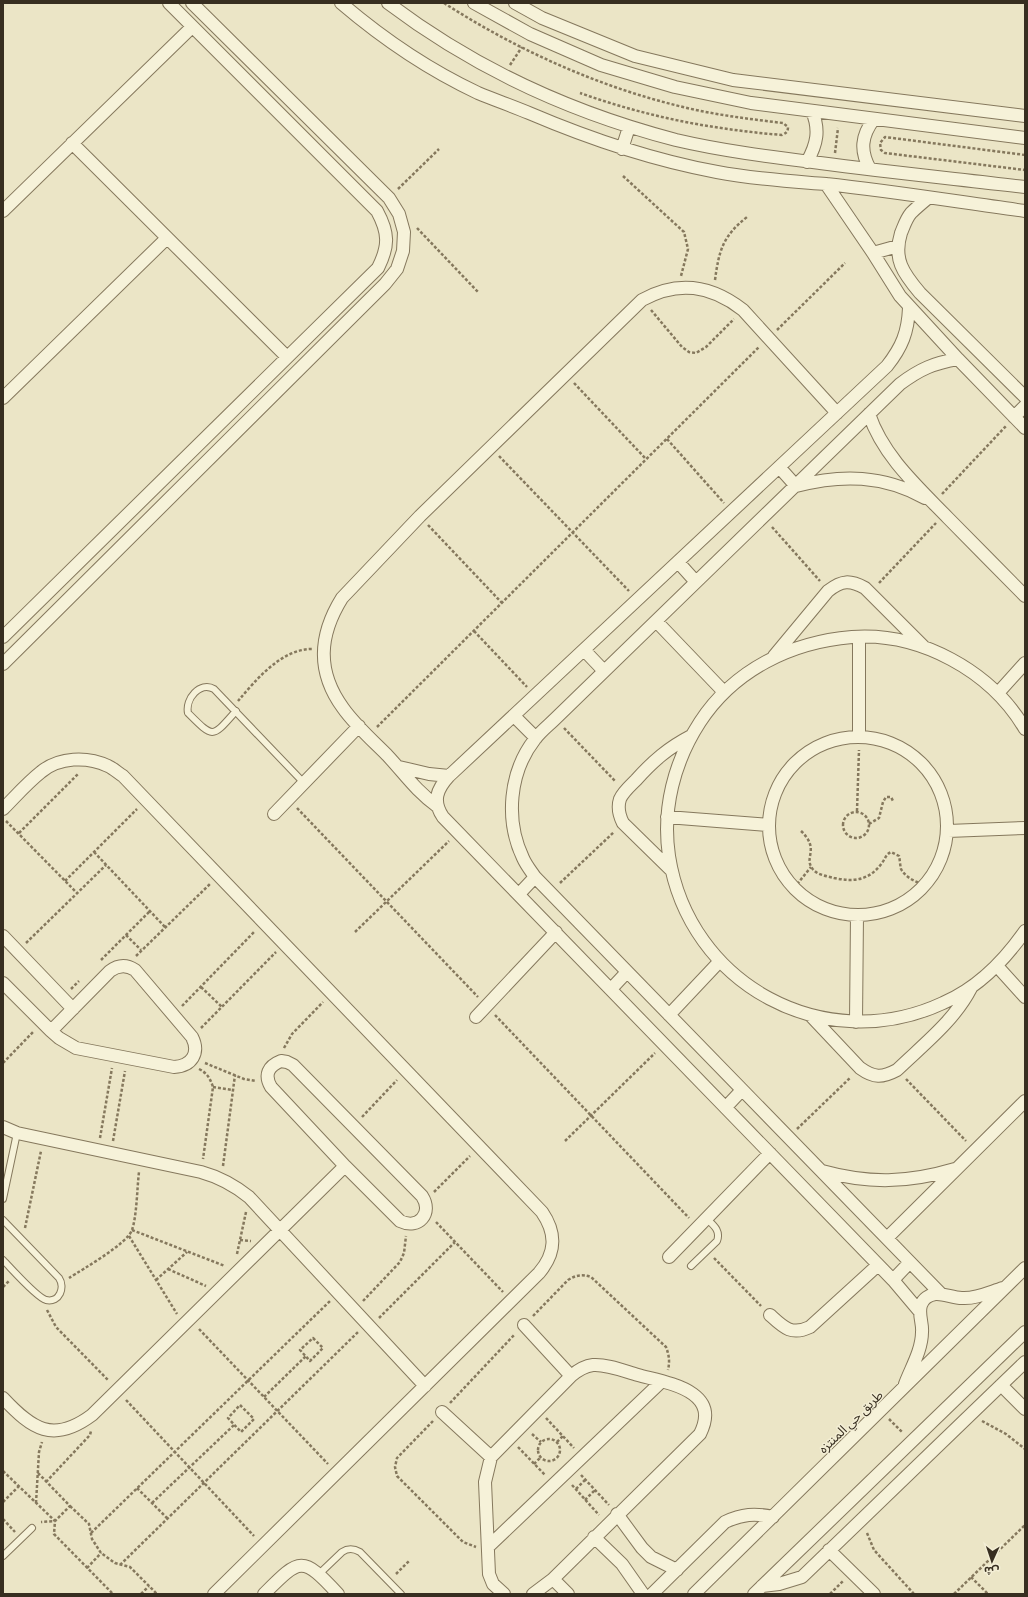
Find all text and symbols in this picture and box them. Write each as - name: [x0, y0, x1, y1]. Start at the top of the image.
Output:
- street label: طريق حي المنتزه: [813, 1385, 888, 1458]
- north arrow: [972, 1541, 1012, 1581]
- text: ش: [983, 1564, 999, 1580]

